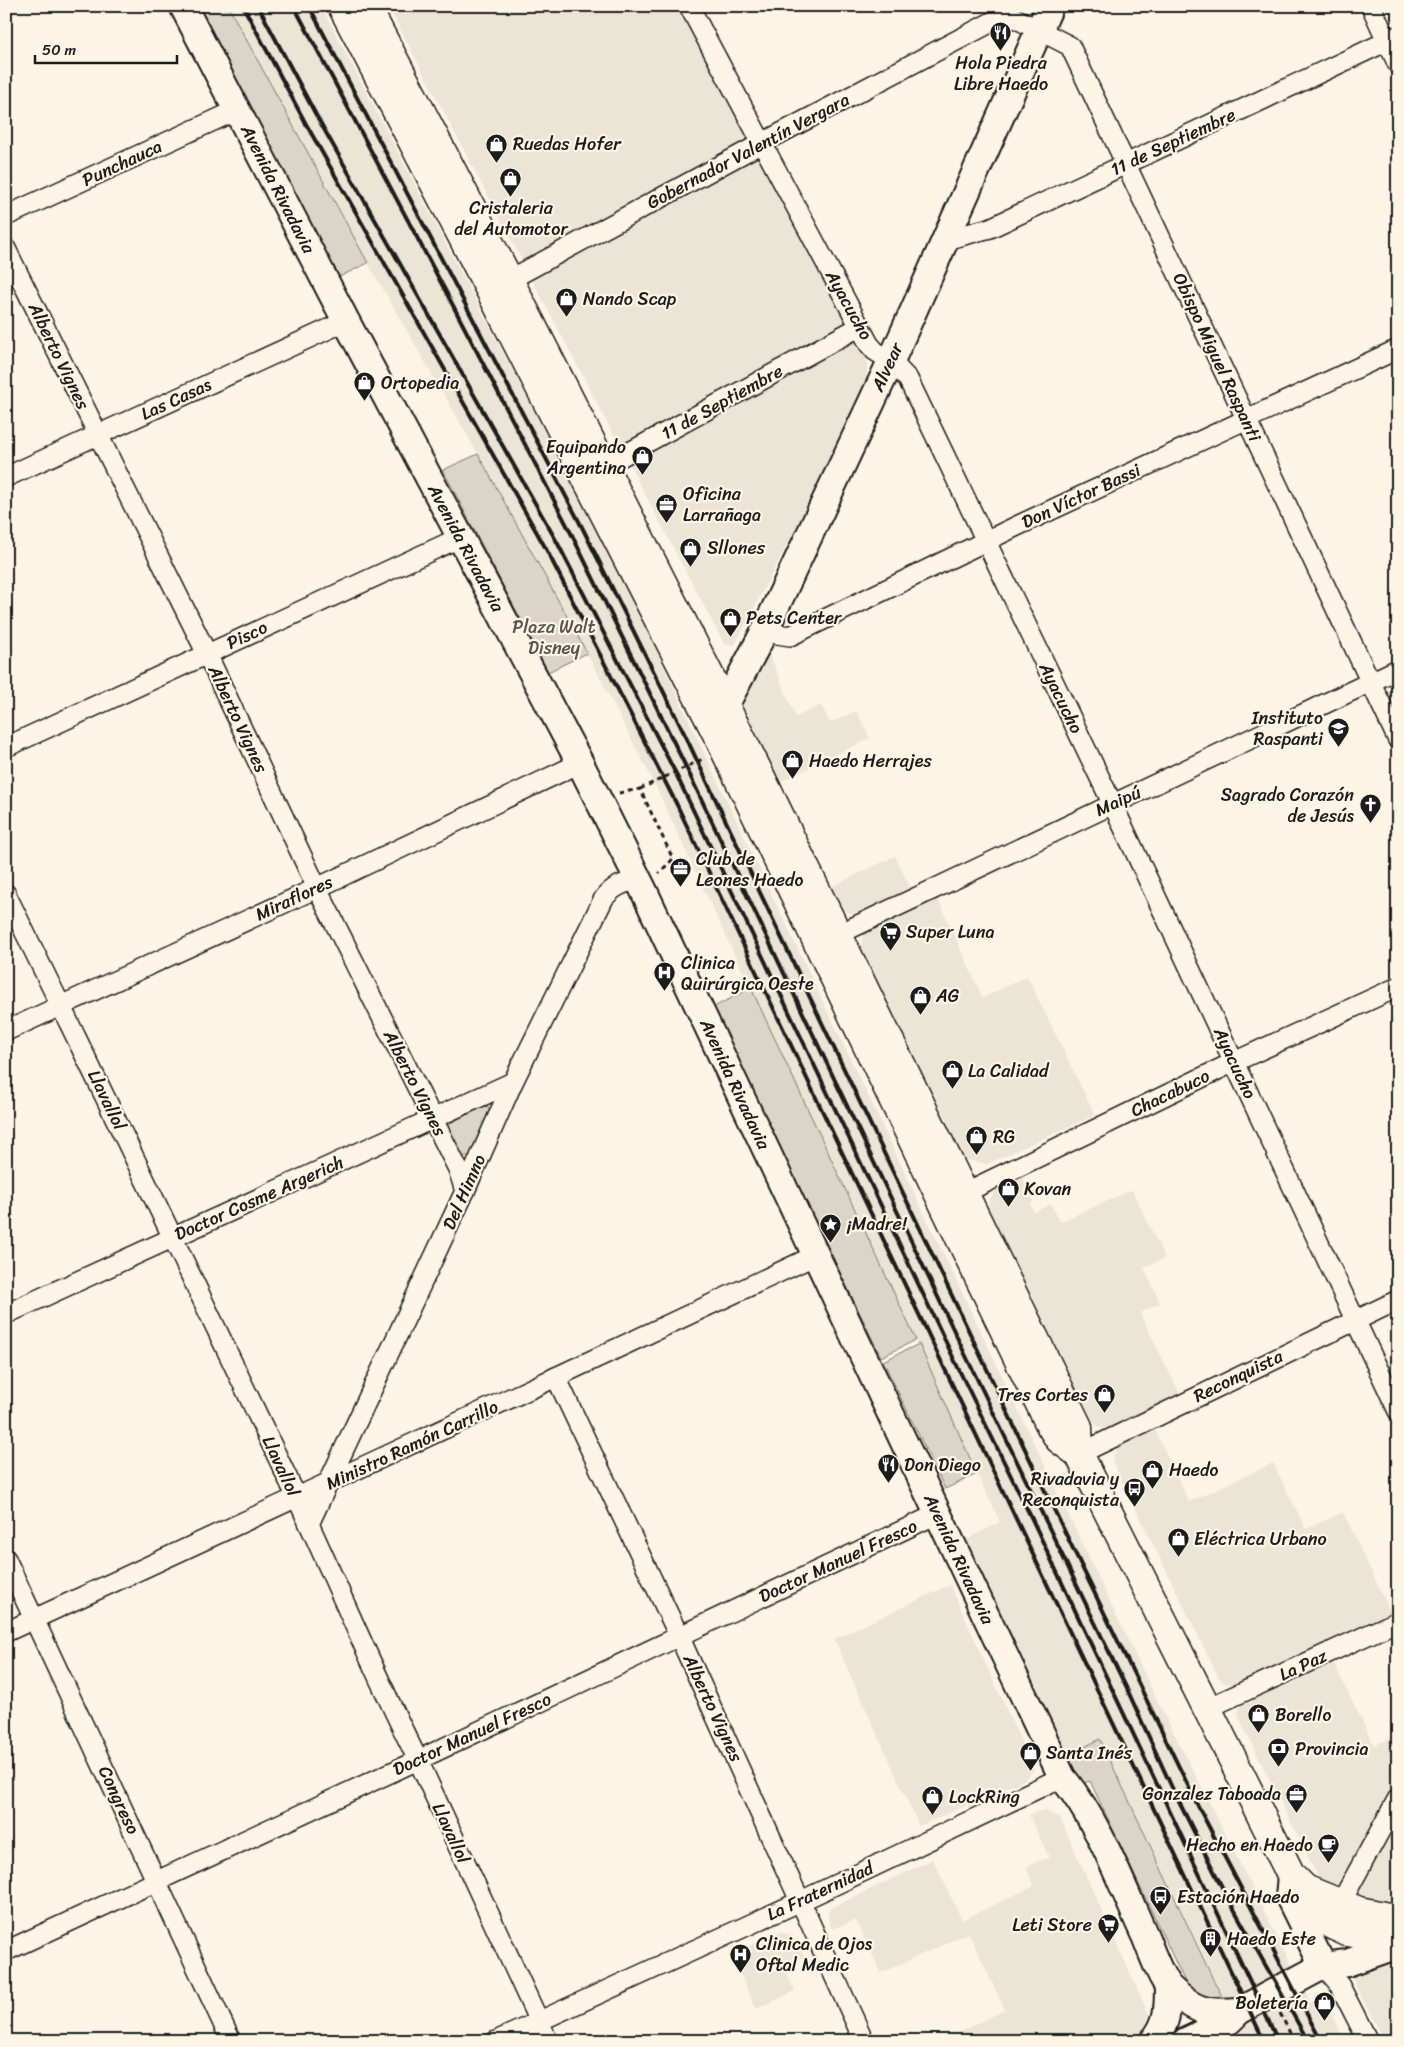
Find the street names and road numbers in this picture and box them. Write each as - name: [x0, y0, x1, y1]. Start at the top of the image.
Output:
- street label: Gobernador Valentín Vergara: [641, 84, 855, 218]
- street label: 11 de Septiembre: [1105, 99, 1241, 185]
- street label: Avenida Rivadavia: [231, 118, 325, 260]
- street label: Punchauca: [77, 130, 167, 196]
- street label: Ayacucho: [816, 263, 881, 346]
- street label: Obispo Miguel Raspanti: [1164, 267, 1271, 448]
- street label: Alberto Vignes: [19, 296, 99, 416]
- street label: Alvear: [861, 336, 913, 398]
- street label: 11 de Septiembre: [655, 355, 789, 449]
- street label: Las Casas: [135, 368, 217, 429]
- street label: Don Víctor Bassi: [1016, 454, 1147, 538]
- street label: Avenida Rivadavia: [418, 477, 514, 619]
- street label: Pisco: [221, 612, 273, 658]
- street label: Ayacucho: [1029, 656, 1092, 739]
- street label: Alberto Vignes: [199, 659, 277, 779]
- street label: Maipú: [1090, 776, 1147, 826]
- street label: Miraflores: [250, 866, 339, 930]
- street label: Avenida Rivadavia: [690, 1012, 780, 1156]
- street label: Ayacucho: [1204, 1021, 1266, 1104]
- street label: Alberto Vignes: [374, 1023, 456, 1143]
- street label: Chacabuco: [1125, 1060, 1215, 1126]
- street label: Llavallol: [79, 1064, 136, 1137]
- street label: Doctor Cosme Argerich: [169, 1146, 349, 1250]
- street label: Del Himno: [433, 1149, 495, 1235]
- street label: Reconquista: [1188, 1340, 1289, 1412]
- street label: Ministro Ramón Carrillo: [320, 1391, 504, 1499]
- street label: Llavallol: [253, 1430, 309, 1503]
- street label: Avenida Rivadavia: [914, 1487, 1004, 1631]
- street label: Doctor Manuel Fresco: [753, 1510, 923, 1612]
- street label: La Paz: [1273, 1640, 1333, 1690]
- street label: Alberto Vignes: [674, 1648, 752, 1768]
- street label: Doctor Manuel Fresco: [387, 1683, 557, 1785]
- street label: Congreso: [89, 1760, 149, 1840]
- street label: Llavallol: [423, 1797, 479, 1870]
- street label: La Fraternidad: [761, 1852, 880, 1930]

